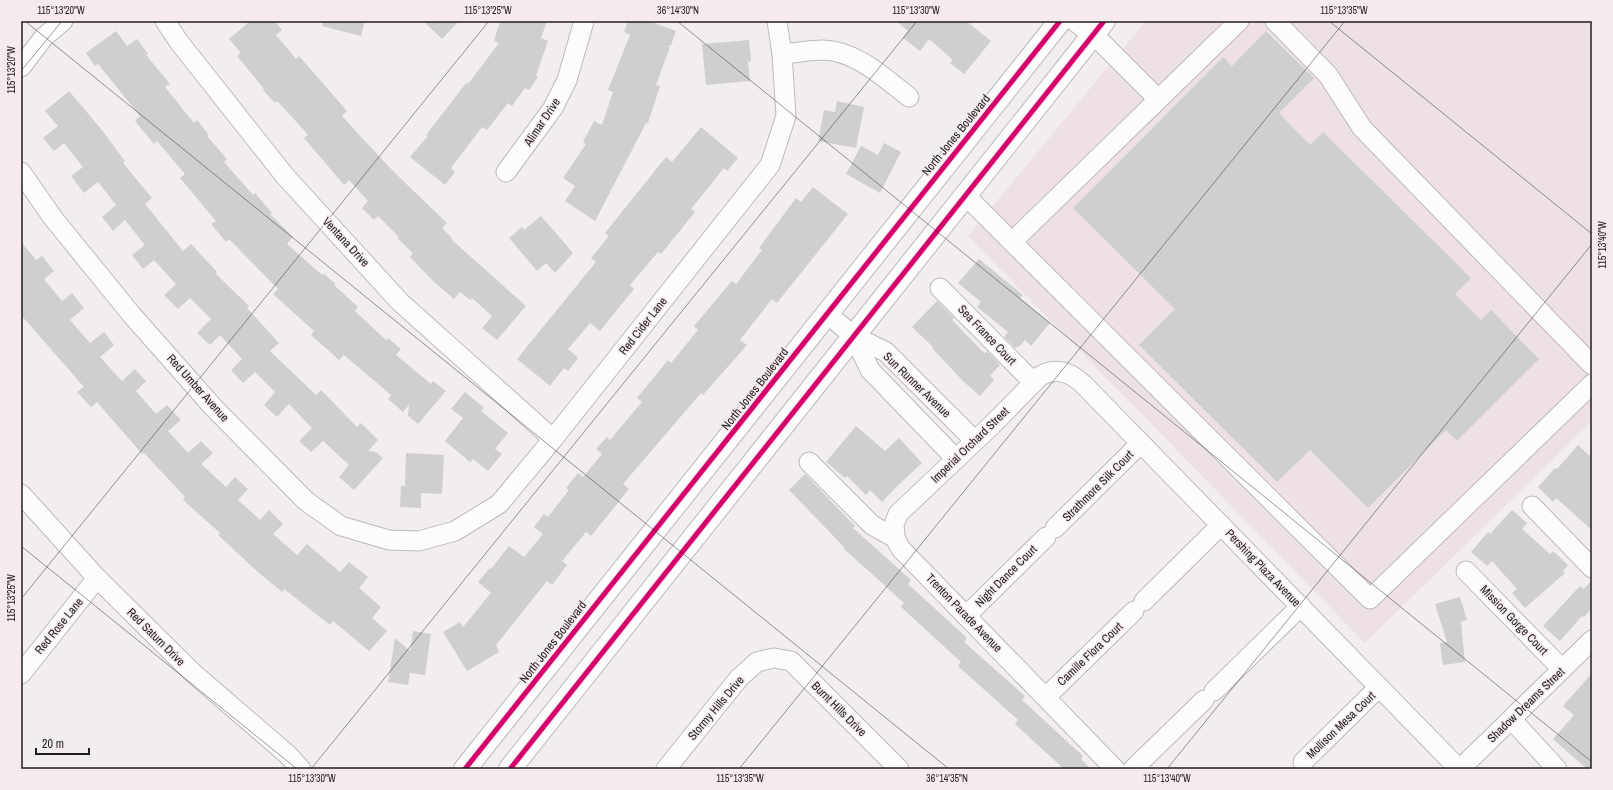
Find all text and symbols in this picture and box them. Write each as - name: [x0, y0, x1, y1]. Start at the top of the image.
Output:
- text: 115°13'20"W: [37, 4, 85, 17]
- text: 115°13'25"W: [464, 4, 512, 17]
- text: 36°14'30"N: [657, 4, 699, 17]
- text: 115°13'30"W: [892, 4, 940, 17]
- text: 115°13'35"W: [1320, 4, 1368, 17]
- text: 115°13'20"W: [5, 46, 18, 94]
- street label: North Jones Boulevard: [918, 91, 994, 179]
- street label: Alimar Drive: [520, 95, 564, 150]
- street label: Ventana Drive: [319, 214, 373, 270]
- text: 115°13'40"W: [1596, 221, 1609, 269]
- street label: Red Cider Lane: [615, 294, 671, 358]
- street label: Sea France Court: [954, 302, 1020, 369]
- street label: North Jones Boulevard: [718, 345, 792, 433]
- street label: Sun Runner Avenue: [880, 349, 954, 421]
- street label: Red Umber Avenue: [163, 351, 233, 425]
- street label: Imperial Orchard Street: [927, 403, 1013, 486]
- street label: Strathmore Silk Court: [1059, 447, 1137, 525]
- street label: Pershing Plaza Avenue: [1222, 526, 1304, 610]
- street label: Night Dance Court: [972, 541, 1041, 610]
- street label: Trenton Parade Avenue: [922, 570, 1006, 656]
- text: 115°13'25"W: [5, 574, 18, 622]
- street label: Mission Gorge Court: [1477, 582, 1552, 659]
- street label: Red Rose Lane: [31, 594, 87, 658]
- street label: North Jones Boulevard: [516, 598, 590, 686]
- street label: Red Saturn Drive: [123, 604, 189, 670]
- street label: Camille Flora Court: [1054, 618, 1126, 689]
- street label: Shadow Dreams Street: [1484, 664, 1568, 746]
- street label: Stormy Hills Drive: [684, 672, 748, 744]
- street label: Burnt Hills Drive: [808, 678, 870, 740]
- street label: Mollison Mesa Court: [1303, 688, 1379, 762]
- scale bar: [36, 730, 89, 756]
- text: 20 m: [42, 736, 64, 752]
- text: 115°13'30"W: [288, 772, 336, 785]
- text: 115°13'35"W: [716, 772, 764, 785]
- text: 36°14'35"N: [926, 772, 968, 785]
- text: 115°13'40"W: [1143, 772, 1191, 785]

